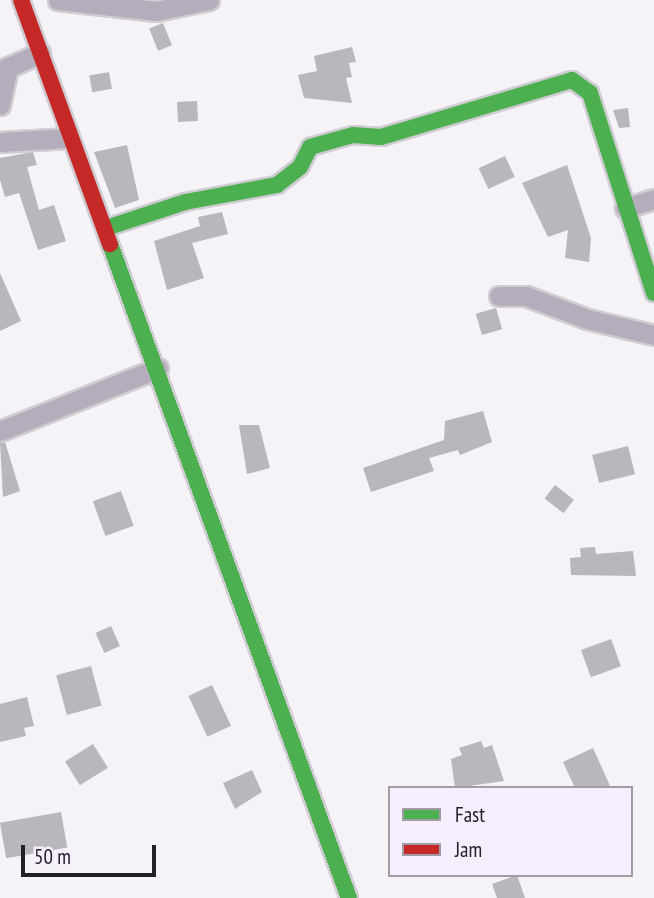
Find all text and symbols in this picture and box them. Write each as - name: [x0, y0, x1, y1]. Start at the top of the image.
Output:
- legend: [388, 786, 633, 877]
- text: Fast: [455, 801, 485, 828]
- scale bar: [24, 832, 159, 876]
- text: Jam: [455, 836, 482, 863]
- text: 50 m: [34, 843, 71, 870]

